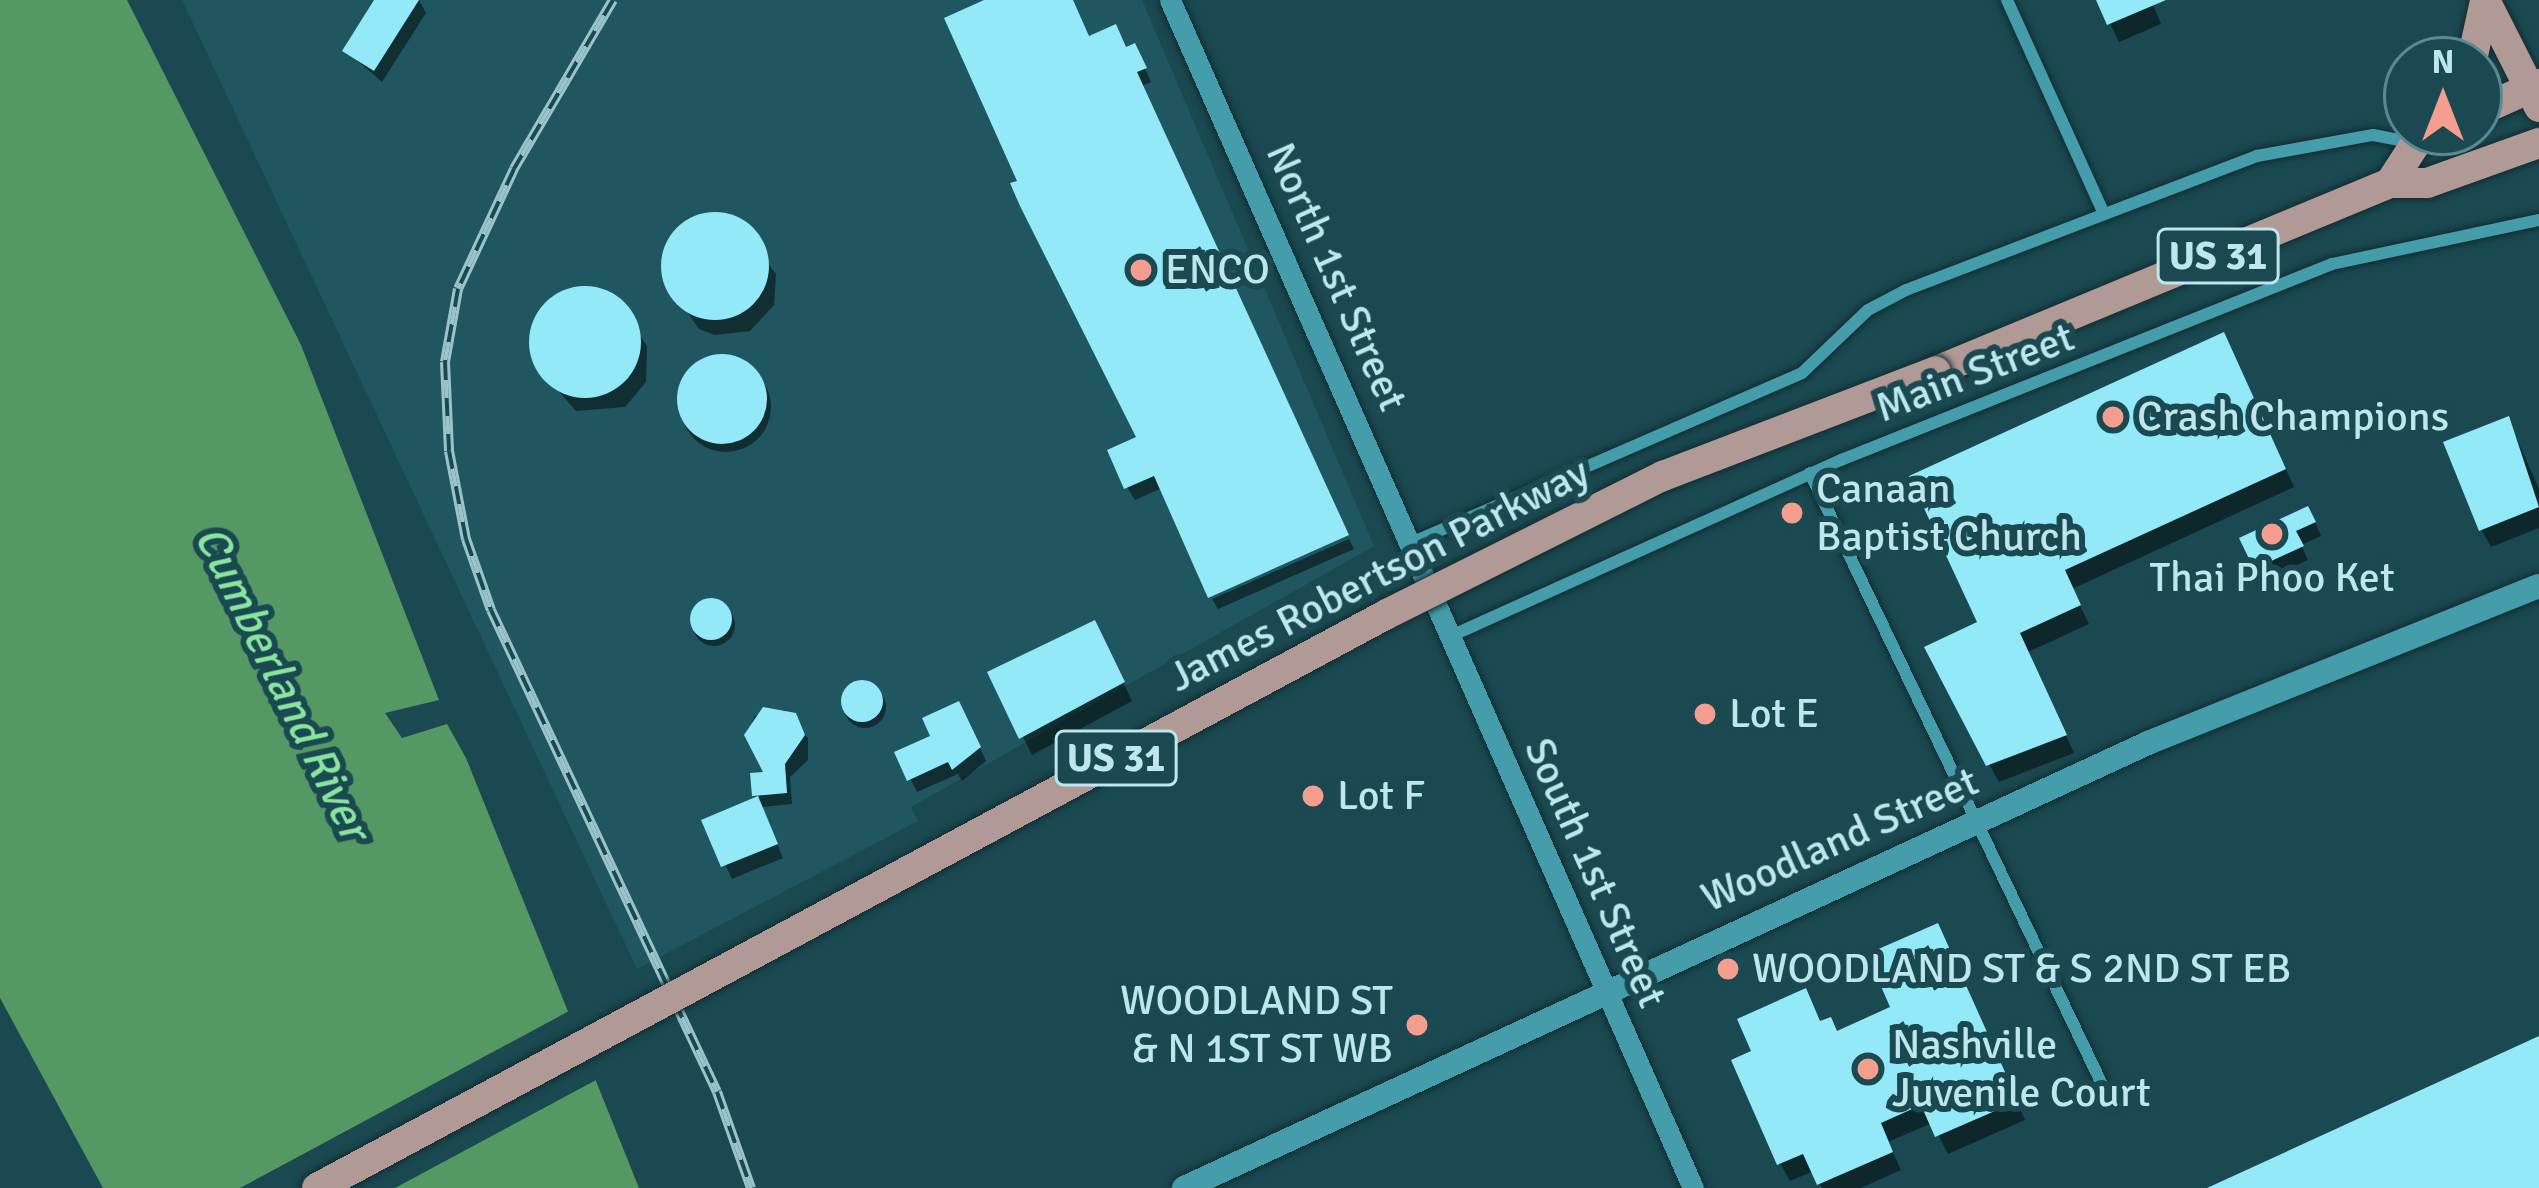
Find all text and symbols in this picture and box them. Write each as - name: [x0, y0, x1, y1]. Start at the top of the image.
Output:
- north arrow: [2383, 36, 2503, 156]
- text: N: [2432, 42, 2454, 83]
- street label: North 1st Street: [1254, 135, 1418, 419]
- road number: US 31: [2155, 223, 2281, 289]
- place label: ENCO: [1165, 245, 1270, 295]
- marker: ENCO: [1128, 257, 1154, 283]
- street label: Main Street: [1869, 312, 2081, 434]
- place label: Crash Champions: [2137, 392, 2449, 442]
- marker: Crash Champions: [2100, 404, 2126, 430]
- street label: James Robertson Parkway: [1160, 447, 1598, 703]
- place label: Canaan Baptist Church: [1816, 464, 2082, 562]
- marker: Canaan Baptist Church: [1779, 500, 1805, 526]
- water label: Cumberland River: [183, 517, 381, 849]
- marker: Thai Phoo Ket: [2259, 521, 2285, 547]
- place label: Thai Phoo Ket: [2149, 553, 2395, 603]
- place label: Lot E: [1729, 689, 1819, 739]
- marker: Lot E: [1692, 701, 1718, 727]
- road number: US 31: [1053, 725, 1179, 791]
- street label: South 1st Street: [1513, 731, 1677, 1015]
- street label: Woodland Street: [1694, 756, 1986, 924]
- place label: Lot F: [1337, 771, 1425, 821]
- marker: Lot F: [1300, 783, 1326, 809]
- place label: WOODLAND ST & S 2ND ST EB: [1752, 944, 2291, 994]
- marker: WOODLAND ST & S 2ND ST EB: [1715, 956, 1741, 982]
- place label: WOODLAND ST & N 1ST ST WB: [1120, 976, 1393, 1074]
- marker: WOODLAND ST & N 1ST ST WB: [1404, 1012, 1430, 1038]
- place label: Nashville Juvenile Court: [1892, 1020, 2151, 1118]
- marker: Nashville Juvenile Court: [1855, 1056, 1881, 1082]

